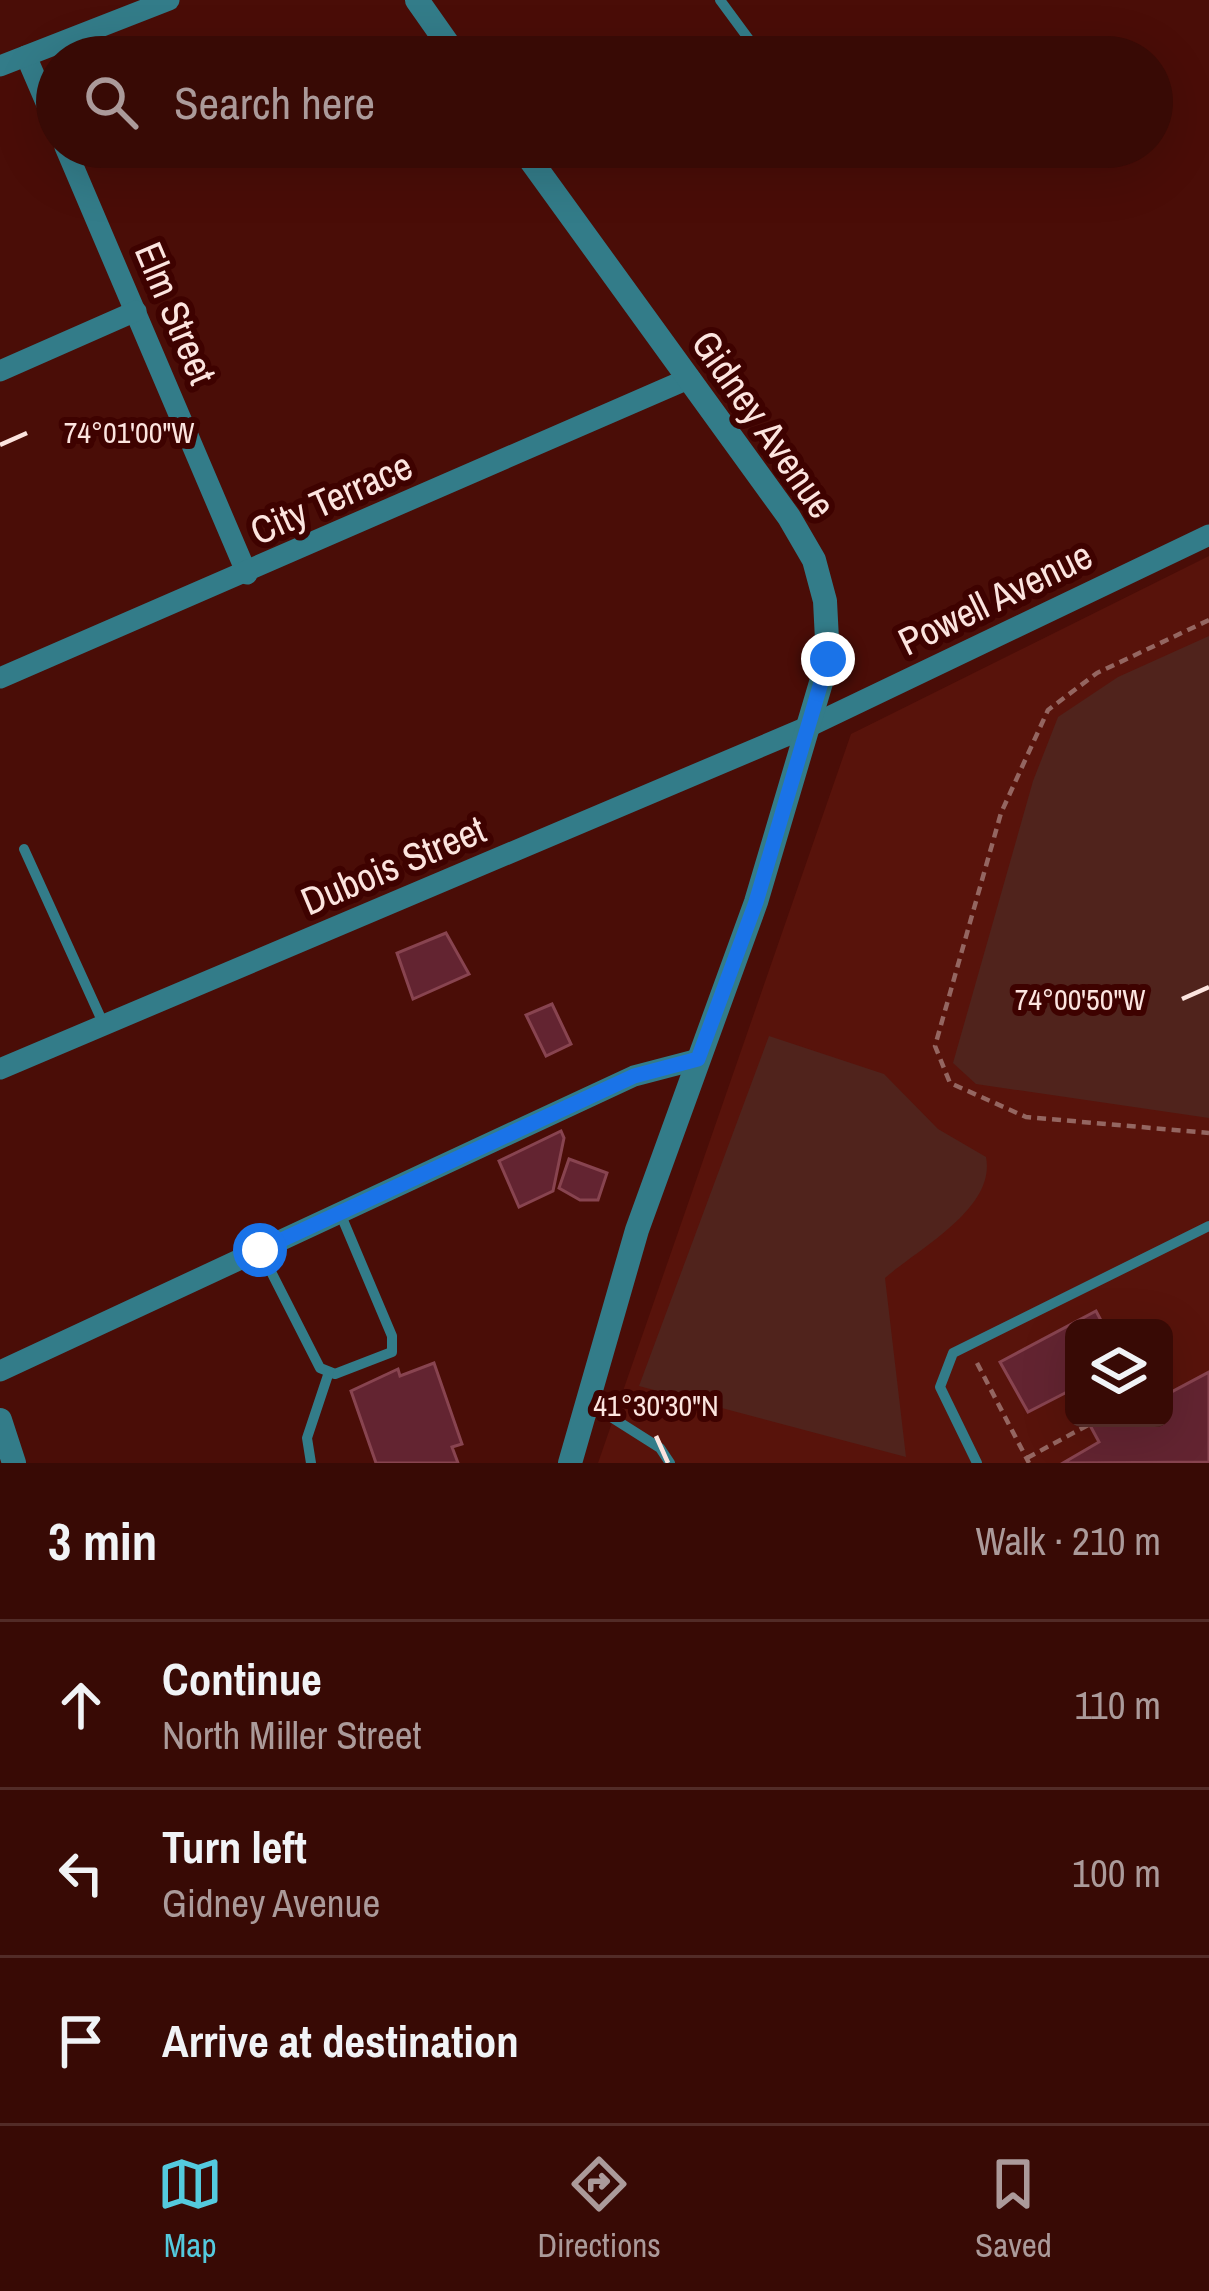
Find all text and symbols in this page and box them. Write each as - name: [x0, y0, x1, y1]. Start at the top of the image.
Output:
- search box: [36, 36, 1173, 168]
- icon: search: [78, 69, 144, 135]
- text: Search here: [174, 72, 375, 133]
- street label: Elm Street: [123, 234, 229, 392]
- street label: Gidney Avenue: [680, 320, 848, 528]
- text: 74°01'00"W: [64, 412, 194, 452]
- street label: City Terrace: [242, 439, 420, 557]
- street label: Powell Avenue: [890, 529, 1100, 667]
- route end: [801, 632, 855, 686]
- street label: Dubois Street: [293, 803, 493, 927]
- text: 74°00'50"W: [1015, 979, 1145, 1019]
- route start: [233, 1223, 287, 1277]
- map controls: [1065, 1319, 1173, 1427]
- button: layers: [1065, 1319, 1173, 1427]
- text: 41°30'30"N: [593, 1385, 719, 1425]
- text: 3 min: [48, 1507, 157, 1576]
- text: Walk · 210 m: [976, 1515, 1161, 1567]
- text: Continue: [162, 1648, 322, 1709]
- icon: ahead: [48, 1672, 114, 1738]
- text: 110 m: [1074, 1679, 1161, 1731]
- text: North Miller Street: [162, 1709, 421, 1761]
- text: Turn left: [162, 1816, 307, 1877]
- icon: left: [48, 1840, 114, 1906]
- text: 100 m: [1072, 1847, 1161, 1899]
- text: Gidney Avenue: [162, 1877, 380, 1929]
- icon: arrive: [48, 2008, 114, 2074]
- text: Arrive at destination: [162, 2010, 519, 2071]
- tab: Map: [157, 2151, 223, 2267]
- tab: Directions: [537, 2151, 661, 2267]
- tab: Saved: [975, 2151, 1052, 2267]

